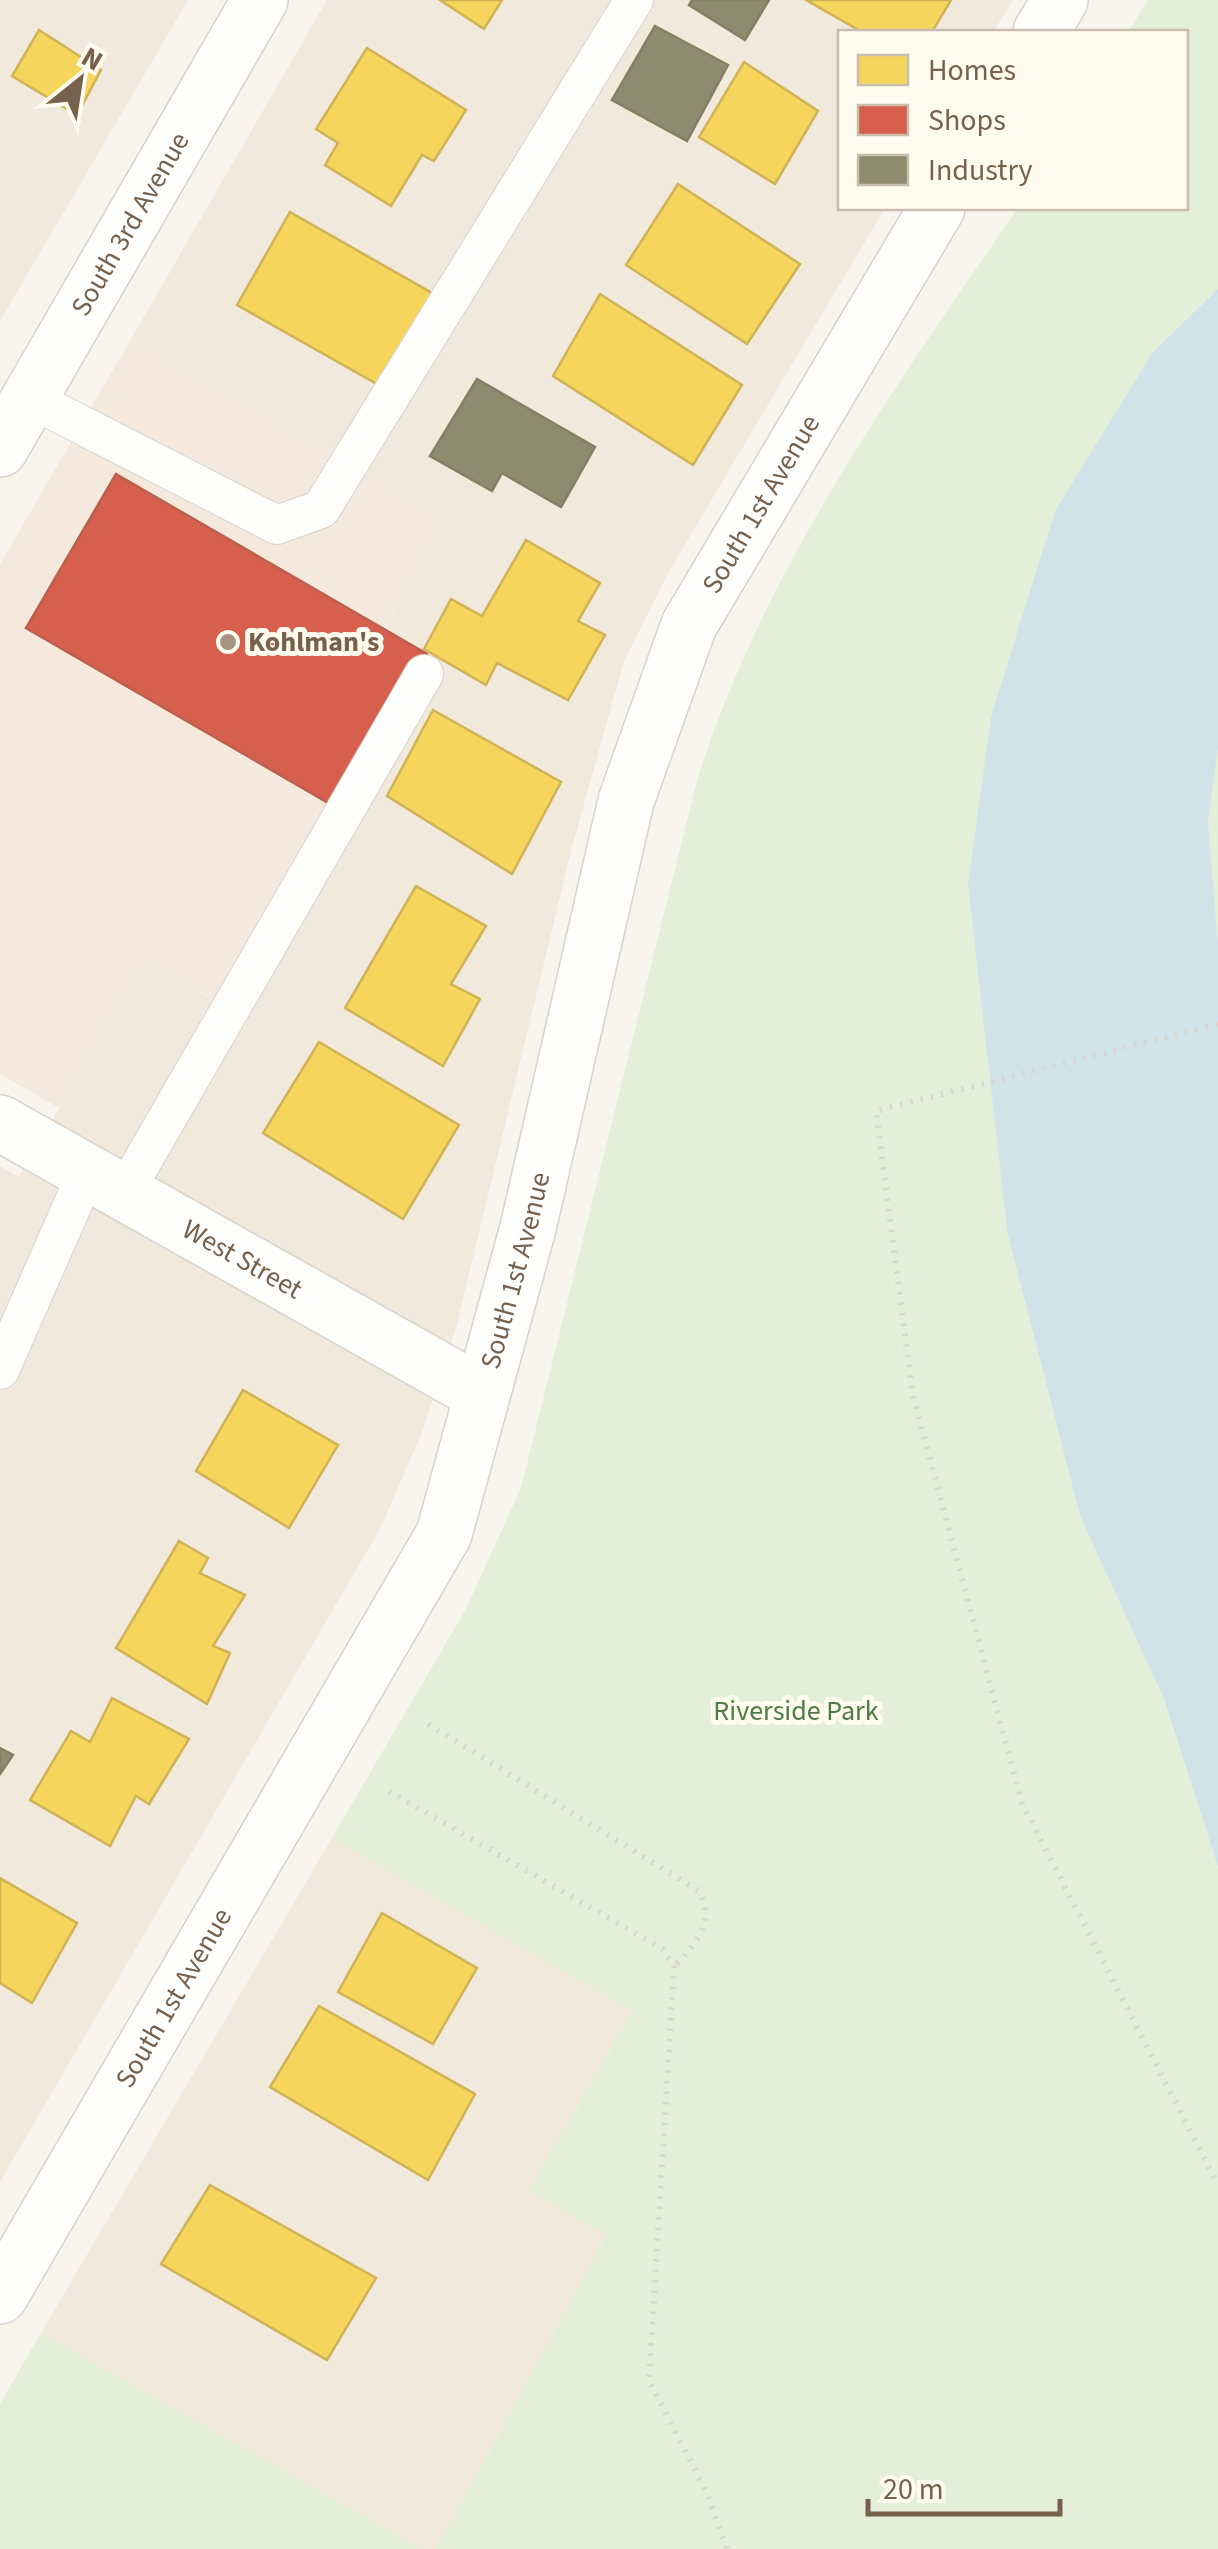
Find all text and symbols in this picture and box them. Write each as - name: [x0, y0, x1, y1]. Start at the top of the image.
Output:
- north arrow: [30, 30, 130, 130]
- legend: [838, 30, 1188, 210]
- text: N: [74, 37, 110, 81]
- text: Homes: [928, 49, 1016, 92]
- text: Shops: [928, 99, 1006, 142]
- street label: South 3rd Avenue: [61, 125, 199, 323]
- text: Industry: [928, 149, 1033, 192]
- street label: South 1st Avenue: [692, 407, 830, 601]
- place label: Kohlman's: [248, 622, 379, 662]
- marker: Kohlman's: [217, 631, 239, 653]
- street label: South 1st Avenue: [470, 1168, 560, 1373]
- street label: West Street: [175, 1209, 310, 1309]
- park label: Riverside Park: [713, 1691, 879, 1731]
- street label: South 1st Avenue: [106, 1900, 242, 2095]
- scale bar: [868, 2454, 1060, 2516]
- text: 20 m: [883, 2468, 944, 2511]

